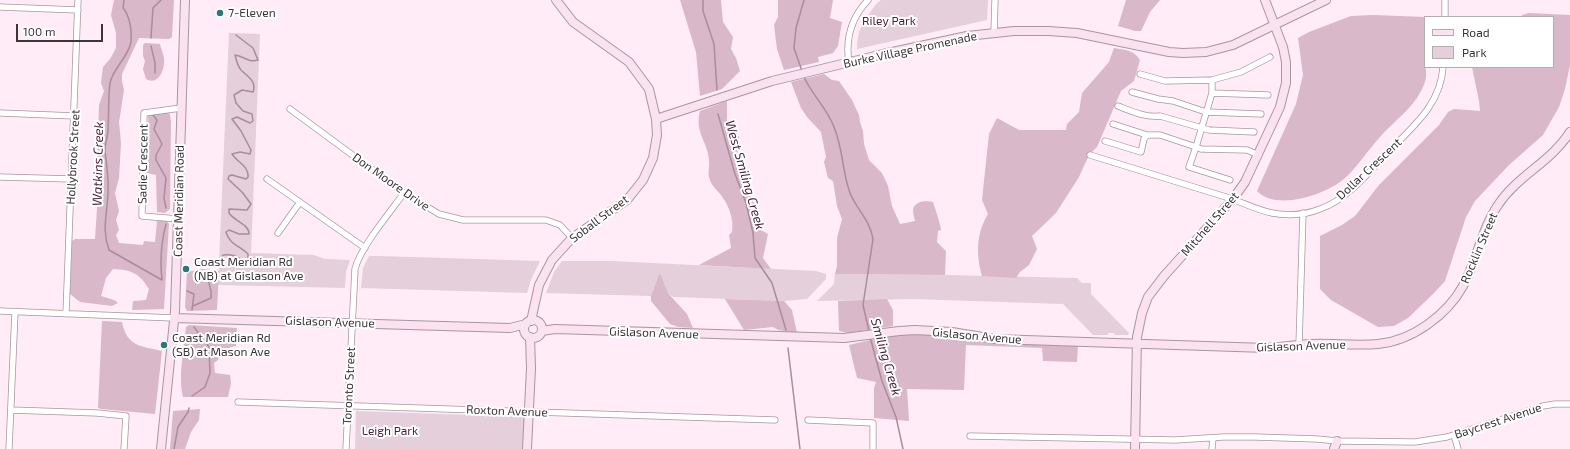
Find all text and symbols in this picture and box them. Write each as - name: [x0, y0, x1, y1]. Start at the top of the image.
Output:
- place label: 7-Eleven: [228, 6, 276, 20]
- marker: 7-Eleven: [215, 8, 225, 18]
- park label: Riley Park: [862, 14, 916, 28]
- scale bar: [18, 16, 105, 42]
- legend: [1424, 16, 1554, 68]
- text: 100 m: [23, 24, 55, 38]
- text: Road: [1462, 25, 1490, 39]
- street label: Burke Village Promenade: [842, 29, 978, 71]
- text: Park: [1462, 45, 1487, 59]
- street label: Hollybrook Street: [63, 109, 83, 205]
- water label: West Smiling Creek: [722, 118, 768, 232]
- water label: Watkins Creek: [89, 122, 107, 206]
- street label: Sadie Crescent: [135, 124, 151, 204]
- street label: Dollar Crescent: [1333, 135, 1405, 203]
- street label: Coast Meridian Road: [171, 145, 187, 257]
- street label: Don Moore Drive: [350, 150, 432, 214]
- street label: Mitchell Street: [1178, 189, 1242, 259]
- street label: Soball Street: [567, 192, 631, 246]
- street label: Rocklin Street: [1458, 210, 1500, 286]
- place label: Coast Meridian Rd (NB) at Gislason Ave: [194, 255, 304, 283]
- marker: Coast Meridian Rd (NB) at Gislason Ave: [181, 264, 191, 274]
- street label: Gislason Avenue: [285, 313, 375, 331]
- water label: Smiling Creek: [867, 316, 905, 398]
- street label: Gislason Avenue: [609, 324, 699, 342]
- street label: Gislason Avenue: [932, 325, 1022, 347]
- place label: Coast Meridian Rd (SB) at Mason Ave: [172, 331, 271, 359]
- street label: Gislason Avenue: [1256, 337, 1346, 355]
- marker: Coast Meridian Rd (SB) at Mason Ave: [159, 340, 169, 350]
- street label: Toronto Street: [340, 347, 358, 425]
- street label: Baycrest Avenue: [1453, 400, 1543, 442]
- street label: Roxton Avenue: [466, 402, 548, 420]
- park label: Leigh Park: [362, 424, 418, 438]

